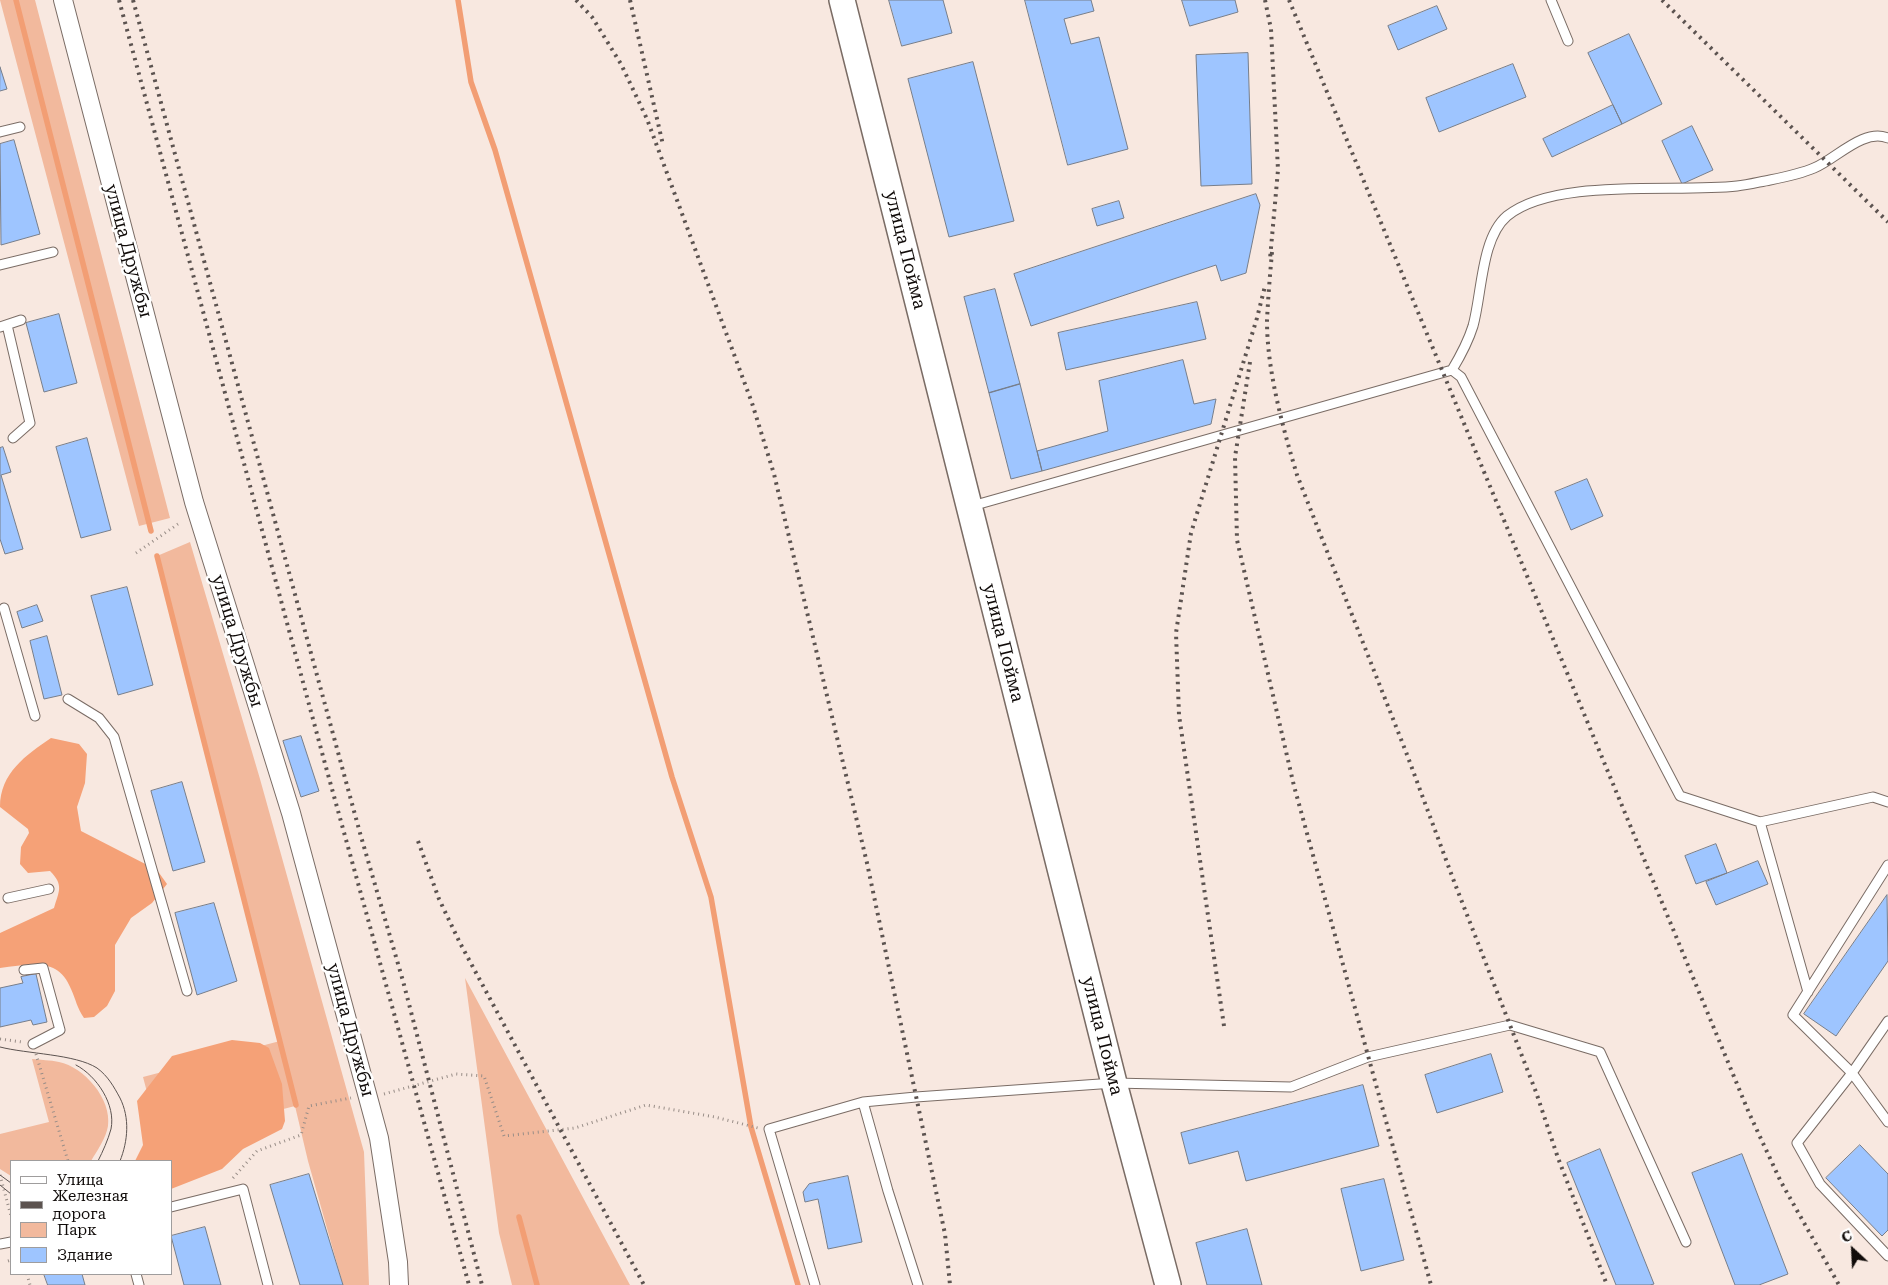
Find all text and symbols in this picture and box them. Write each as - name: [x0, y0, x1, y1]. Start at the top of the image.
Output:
- street label: улица Дружбы: [100, 182, 156, 320]
- street label: улица Пойма: [880, 188, 930, 312]
- street label: улица Дружбы: [207, 572, 267, 710]
- street label: улица Пойма: [978, 581, 1028, 705]
- street label: улица Дружбы: [322, 961, 378, 1099]
- street label: улица Пойма: [1077, 974, 1127, 1098]
- legend: [10, 1160, 172, 1275]
- text: Улица: [57, 1171, 103, 1189]
- text: Железная дорога: [53, 1187, 128, 1223]
- text: Парк: [57, 1221, 97, 1239]
- north arrow: [1828, 1225, 1878, 1275]
- text: С: [1839, 1227, 1854, 1246]
- text: Здание: [57, 1246, 113, 1264]

